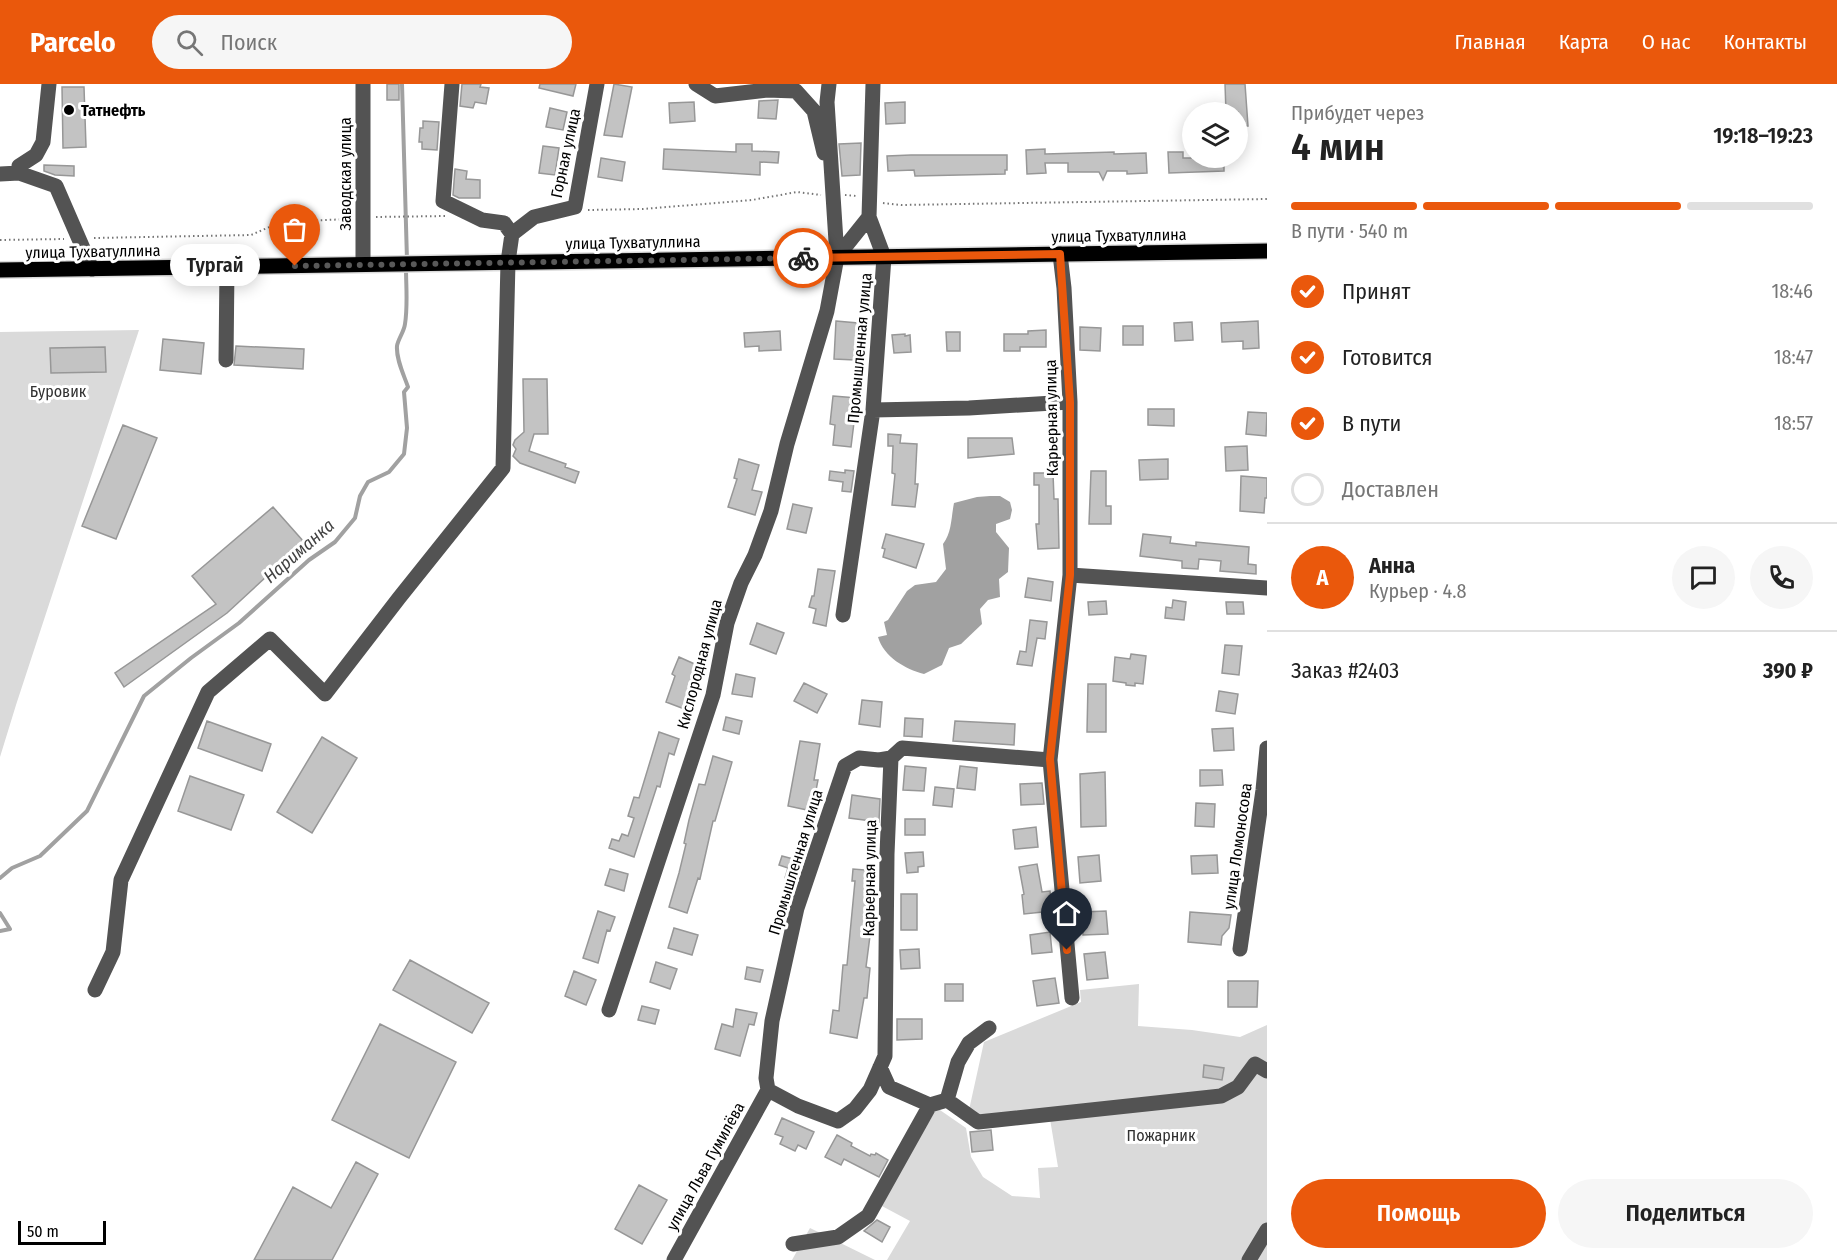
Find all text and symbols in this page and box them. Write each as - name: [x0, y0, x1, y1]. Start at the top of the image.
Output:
- search box: [152, 15, 572, 69]
- text: Parcelo: [30, 26, 116, 59]
- icon: search: [173, 26, 206, 59]
- text: Поиск: [221, 29, 277, 56]
- text: Главная: [1455, 29, 1526, 55]
- text: Карта: [1559, 29, 1609, 55]
- text: О нас: [1642, 29, 1690, 55]
- text: Контакты: [1723, 29, 1807, 55]
- place label: Татнефть: [81, 101, 146, 120]
- text: Прибудет через: [1291, 101, 1424, 125]
- map controls: [1182, 102, 1248, 168]
- button: layers: [1182, 102, 1248, 168]
- marker: Татнефть: [62, 103, 76, 117]
- street label: Горная улица: [547, 107, 584, 200]
- street label: Заводская улица: [336, 117, 355, 231]
- text: 19:18–19:23: [1713, 122, 1813, 149]
- text: 4 мин: [1291, 124, 1385, 170]
- pin: [269, 204, 320, 266]
- icon: bag: [278, 213, 311, 246]
- text: В пути · 540 m: [1291, 219, 1408, 243]
- street label: улица Тухватуллина: [1051, 225, 1187, 246]
- courier: [773, 228, 833, 288]
- street label: улица Тухватуллина: [565, 232, 701, 253]
- street label: улица Тухватуллина: [25, 241, 161, 262]
- icon: bike: [787, 242, 820, 275]
- callout: Тургай: [169, 245, 259, 287]
- text: Тургай: [187, 253, 243, 277]
- street label: Промышленная улица: [843, 272, 876, 424]
- icon: check: [1291, 275, 1324, 308]
- text: Принят: [1342, 278, 1410, 305]
- text: 18:46: [1771, 279, 1813, 303]
- icon: check: [1291, 341, 1324, 374]
- text: Готовится: [1342, 344, 1433, 371]
- text: 18:47: [1774, 345, 1813, 369]
- street label: Карьерная улица: [1041, 359, 1062, 477]
- park label: Буровик: [30, 382, 87, 401]
- icon: check: [1291, 407, 1324, 440]
- text: В пути: [1342, 410, 1401, 437]
- text: 18:57: [1774, 411, 1813, 435]
- text: Доставлен: [1342, 476, 1439, 503]
- water label: Нариманка: [259, 514, 339, 588]
- button: chat: [1672, 546, 1735, 609]
- button: phone: [1750, 546, 1813, 609]
- text: Анна: [1369, 552, 1415, 579]
- text: А: [1317, 564, 1328, 591]
- text: Курьер · 4.8: [1369, 579, 1466, 603]
- street label: Кислородная улица: [673, 597, 726, 731]
- text: Заказ #2403: [1291, 657, 1399, 684]
- text: 390 ₽: [1763, 657, 1813, 684]
- street label: улица Ломоносова: [1219, 781, 1256, 910]
- street label: Промышленная улица: [764, 787, 827, 937]
- street label: Карьерная улица: [859, 819, 880, 937]
- pin: [1041, 888, 1092, 950]
- icon: home: [1050, 897, 1083, 930]
- street label: улица Льва Гумилёва: [662, 1099, 749, 1234]
- park label: Пожарник: [1127, 1126, 1196, 1145]
- button: Помощь: [1291, 1179, 1546, 1248]
- button: Поделиться: [1558, 1179, 1813, 1248]
- scale bar: [18, 1218, 106, 1246]
- text: 50 m: [27, 1222, 59, 1241]

